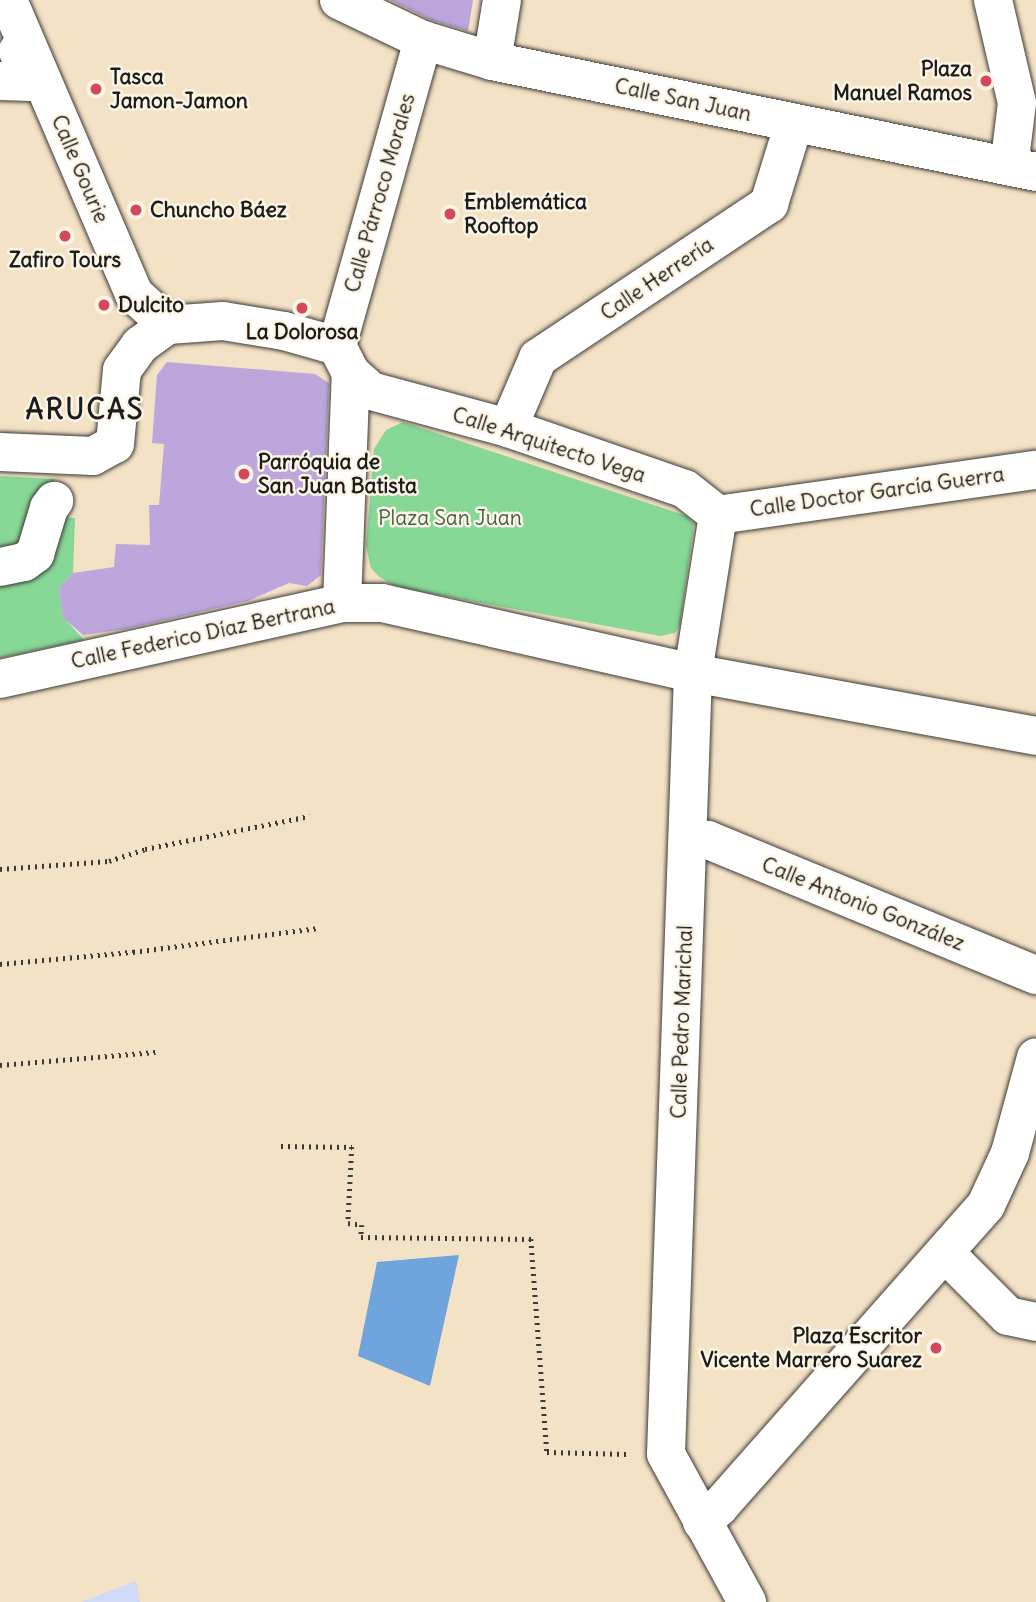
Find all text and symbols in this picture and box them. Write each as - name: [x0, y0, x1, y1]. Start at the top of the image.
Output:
- place label: Plaza Manuel Ramos: [833, 56, 972, 106]
- place label: Tasca Jamon-Jamon: [110, 64, 248, 114]
- street label: Calle San Juan: [612, 73, 754, 127]
- marker: Plaza Manuel Ramos: [978, 73, 994, 89]
- marker: Tasca Jamon-Jamon: [88, 81, 104, 97]
- street label: Calle Párroco Morales: [339, 90, 421, 296]
- street label: Calle Gourie: [46, 111, 114, 227]
- place label: Emblemática Rooftop: [464, 189, 587, 239]
- place label: Chuncho Báez: [150, 197, 287, 223]
- marker: Chuncho Báez: [128, 202, 144, 218]
- marker: Emblemática Rooftop: [442, 206, 458, 222]
- marker: Zafiro Tours: [57, 228, 73, 244]
- street label: Calle Herrería: [596, 232, 718, 326]
- place label: Zafiro Tours: [9, 247, 121, 273]
- place label: Dulcito: [118, 292, 184, 318]
- marker: Dulcito: [96, 297, 112, 313]
- marker: La Dolorosa: [294, 300, 310, 316]
- place label: La Dolorosa: [245, 319, 359, 345]
- district label: ARUCAS: [26, 392, 144, 426]
- street label: Calle Arquitecto Vega: [449, 402, 649, 488]
- place label: Parróquia de San Juan Batista: [258, 449, 417, 499]
- street label: Calle Doctor García Guerra: [748, 462, 1006, 522]
- marker: Parróquia de San Juan Batista: [236, 466, 252, 482]
- park label: Plaza San Juan: [378, 505, 522, 531]
- street label: Calle Federico Díaz Bertrana: [69, 594, 337, 674]
- street label: Calle Antonio González: [758, 852, 968, 956]
- street label: Calle Pedro Marichal: [666, 925, 698, 1119]
- place label: Plaza Escritor Vicente Marrero Suarez: [700, 1323, 922, 1373]
- marker: Plaza Escritor Vicente Marrero Suarez: [928, 1340, 944, 1356]

